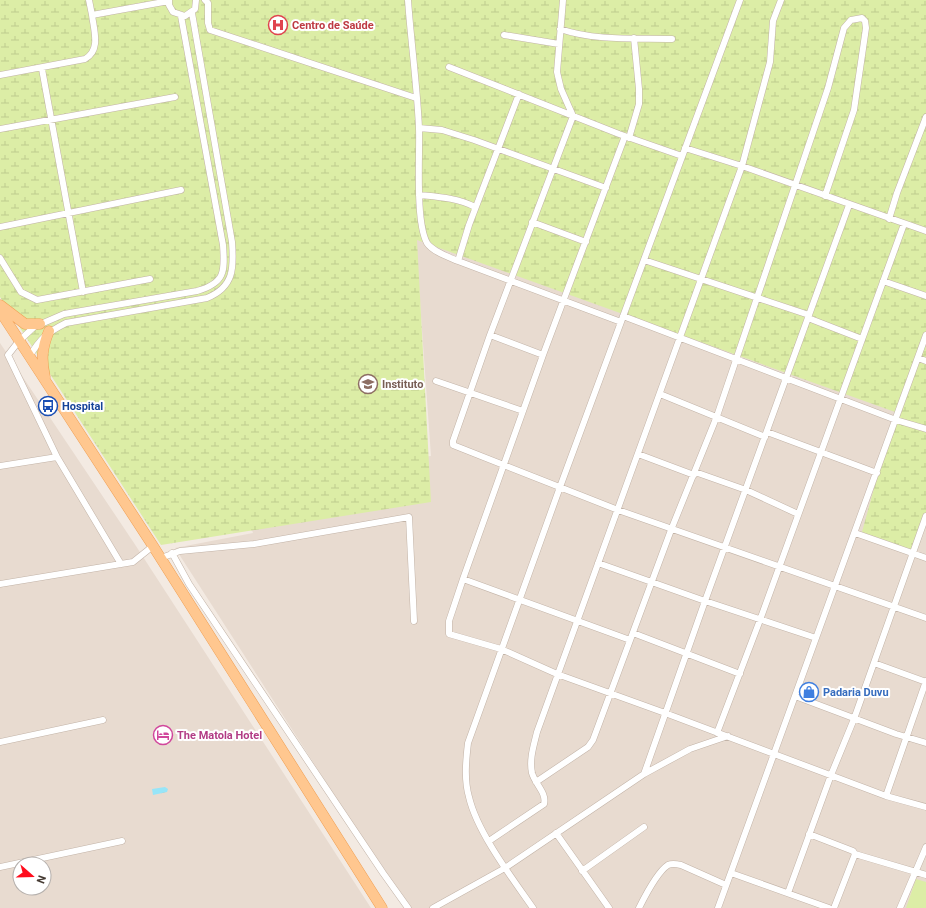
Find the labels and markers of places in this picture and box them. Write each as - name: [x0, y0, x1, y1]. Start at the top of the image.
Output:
- hospital icon: Centro de Saúde: [267, 14, 289, 36]
- place label: Centro de Saúde: [292, 19, 374, 32]
- school or university icon: Instituto: [357, 373, 379, 395]
- place label: Instituto: [382, 378, 423, 391]
- bus stop icon: Hospital: [37, 395, 59, 417]
- place label: Hospital: [62, 400, 103, 413]
- shop icon: Padaria Duvu: [798, 681, 820, 703]
- place label: Padaria Duvu: [823, 686, 889, 699]
- hotel icon: The Matola Hotel: [152, 724, 174, 746]
- place label: The Matola Hotel: [177, 729, 262, 742]

